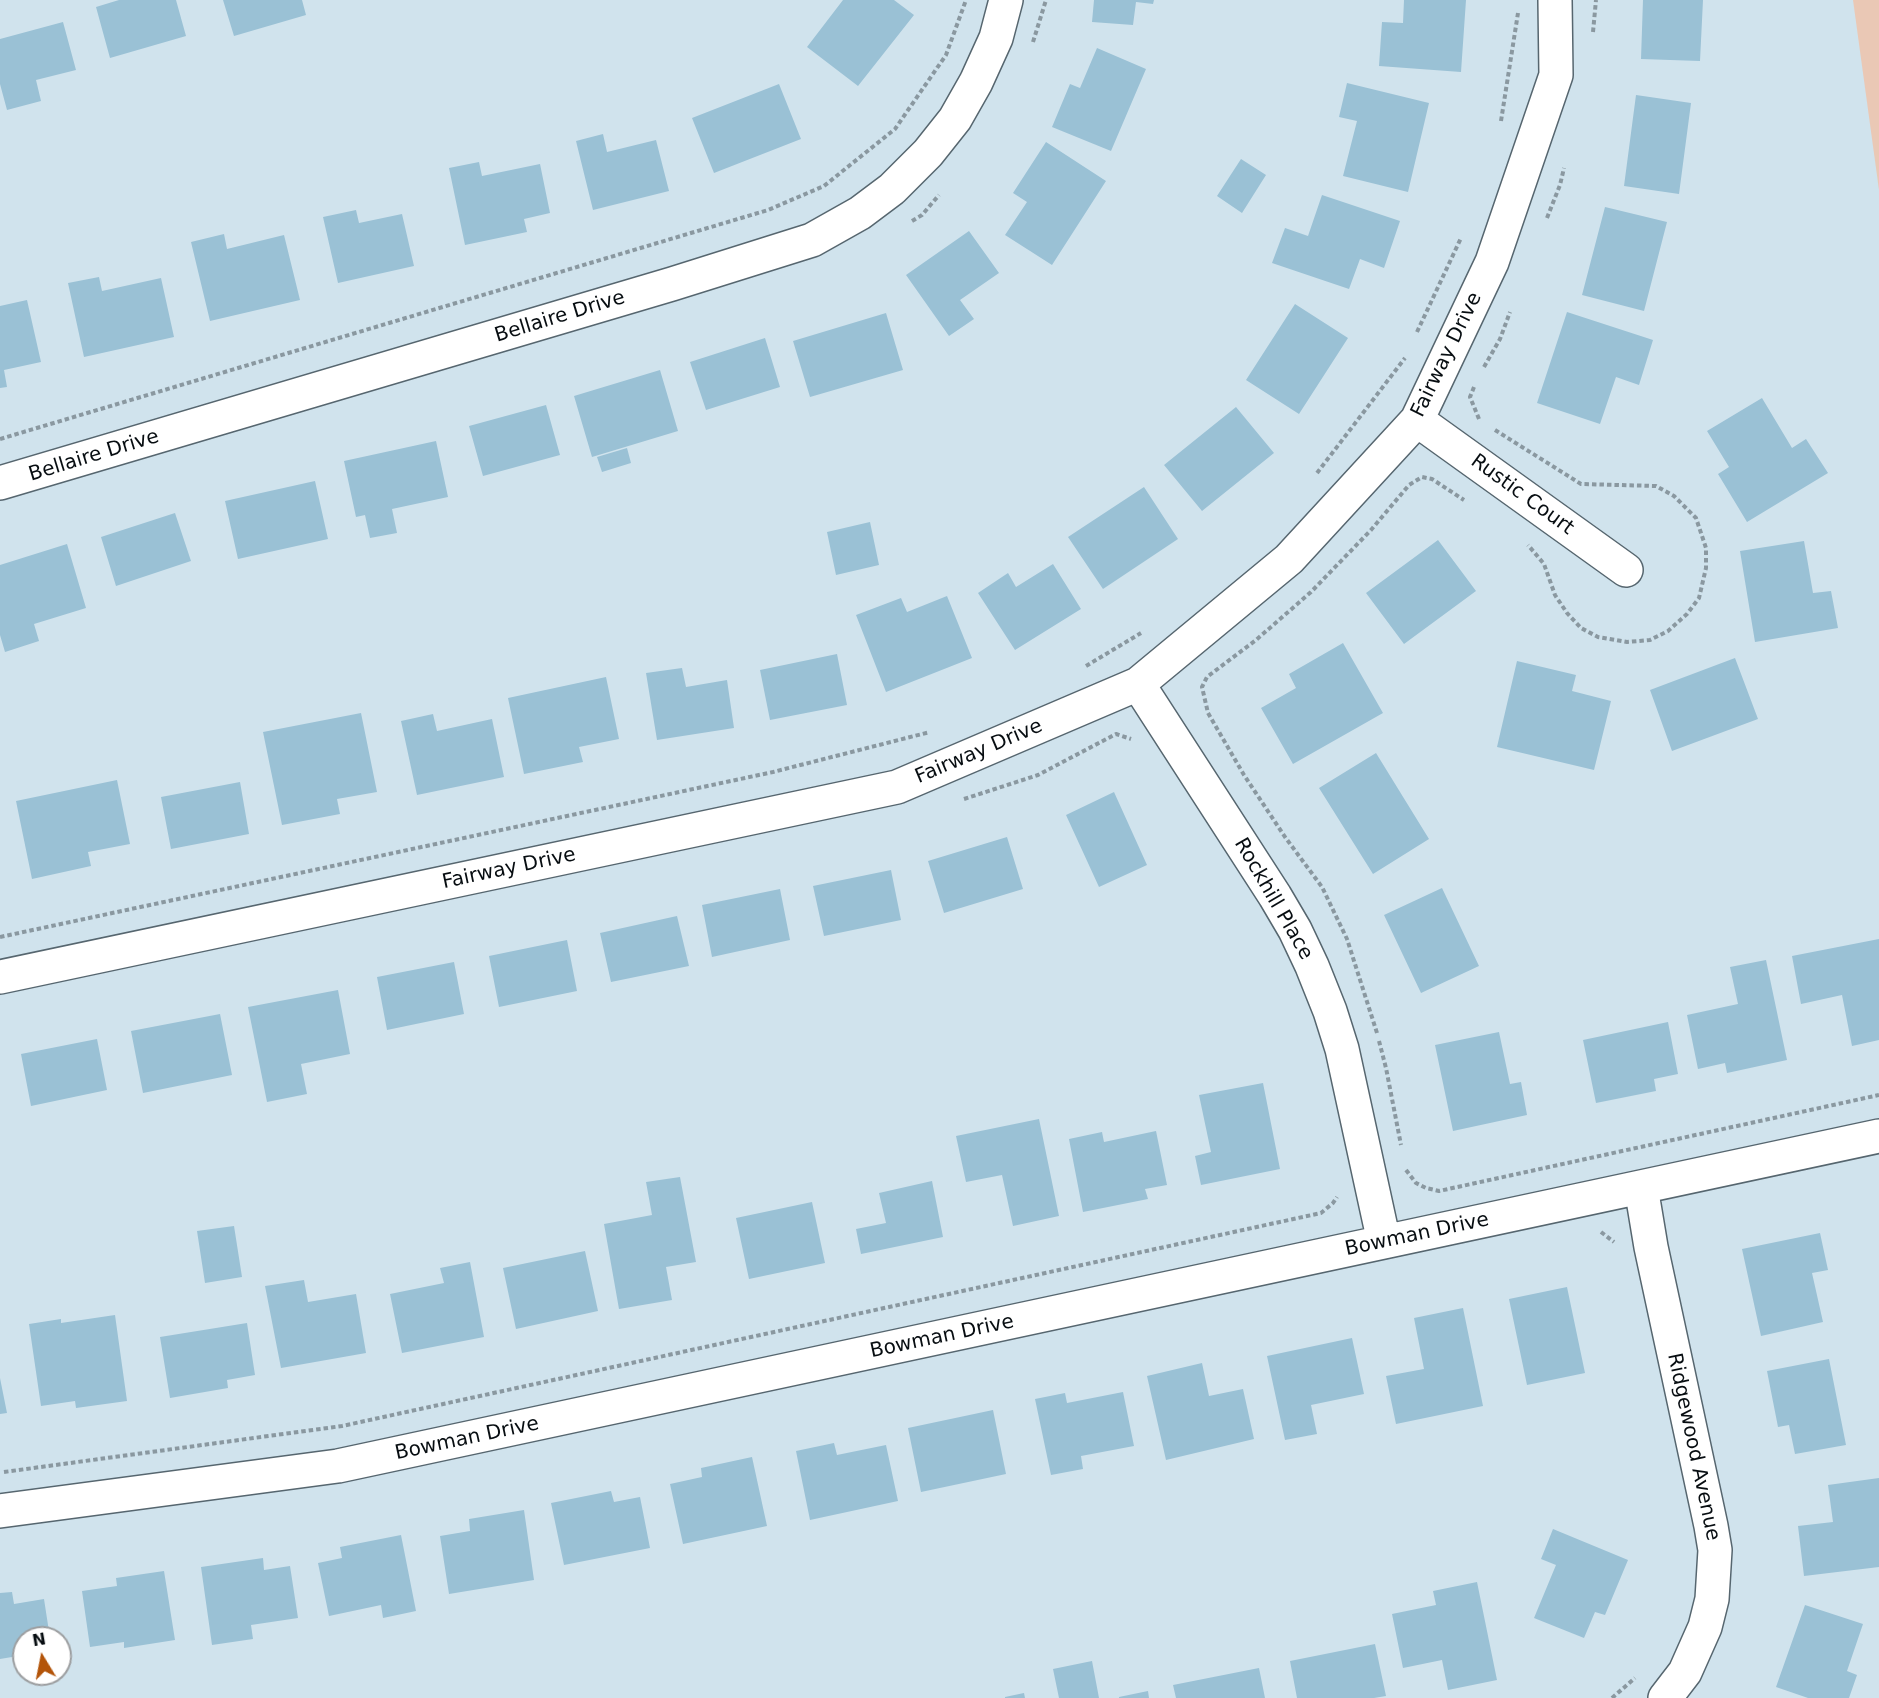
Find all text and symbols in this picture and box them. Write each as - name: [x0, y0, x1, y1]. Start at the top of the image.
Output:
- street label: Bellaire Drive: [492, 286, 628, 348]
- street label: Fairway Drive: [1406, 289, 1488, 421]
- street label: Bellaire Drive: [26, 425, 162, 487]
- street label: Rustic Court: [1466, 449, 1578, 541]
- street label: Fairway Drive: [912, 714, 1046, 790]
- street label: Rockhill Place: [1228, 834, 1318, 964]
- street label: Fairway Drive: [440, 843, 578, 895]
- street label: Bowman Drive: [1343, 1208, 1491, 1262]
- street label: Bowman Drive: [868, 1310, 1016, 1364]
- street label: Ridgewood Avenue: [1661, 1351, 1725, 1543]
- street label: Bowman Drive: [393, 1412, 541, 1466]
- north arrow: [12, 1626, 72, 1686]
- text: N: [31, 1629, 47, 1650]

